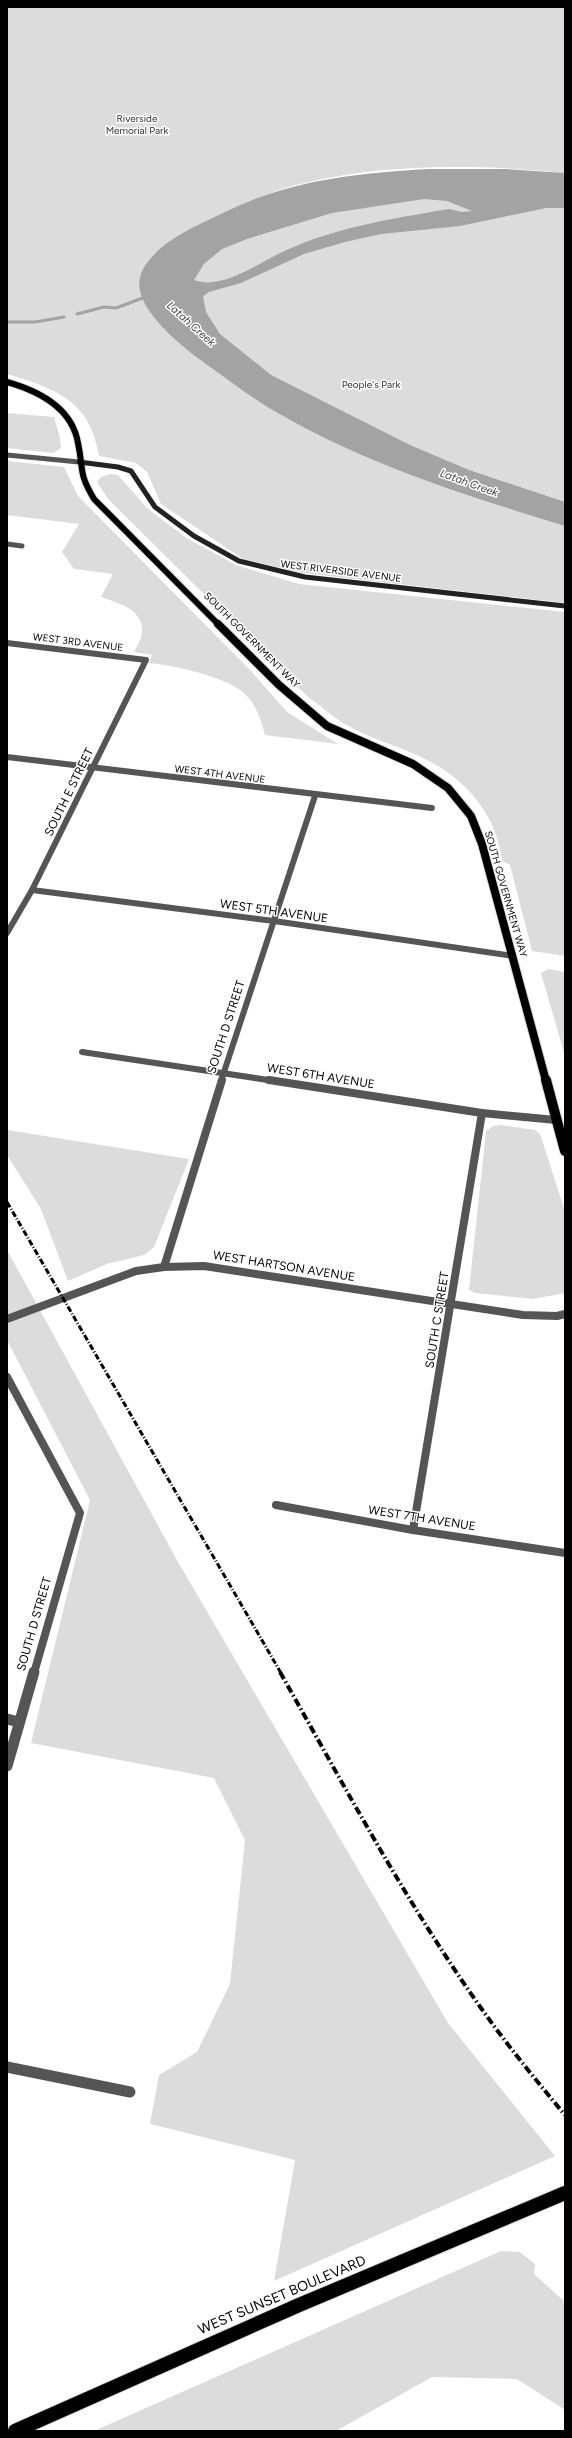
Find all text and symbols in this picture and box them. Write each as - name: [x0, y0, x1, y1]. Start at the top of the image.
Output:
- park label: Riverside Memorial Park: [106, 112, 169, 137]
- water label: Latah Creek: [164, 299, 218, 350]
- park label: People's Park: [342, 378, 400, 391]
- water label: Latah Creek: [438, 466, 500, 500]
- street label: WEST RIVERSIDE AVENUE: [280, 557, 402, 585]
- street label: SOUTH GOVERNMENT WAY: [201, 589, 303, 691]
- street label: WEST 3RD AVENUE: [32, 630, 124, 654]
- street label: SOUTH E STREET: [42, 745, 97, 838]
- street label: WEST 4TH AVENUE: [174, 762, 266, 786]
- street label: SOUTH GOVERNMENT WAY: [482, 829, 530, 959]
- street label: WEST 5TH AVENUE: [219, 896, 329, 926]
- street label: SOUTH D STREET: [204, 978, 248, 1075]
- street label: WEST 6TH AVENUE: [266, 1061, 376, 1091]
- street label: WEST HARTSON AVENUE: [212, 1248, 356, 1284]
- street label: SOUTH C STREET: [422, 1270, 452, 1369]
- street label: WEST 7TH AVENUE: [367, 1503, 477, 1533]
- street label: SOUTH D STREET: [14, 1575, 54, 1673]
- street label: WEST SUNSET BOULEVARD: [195, 2252, 369, 2338]

